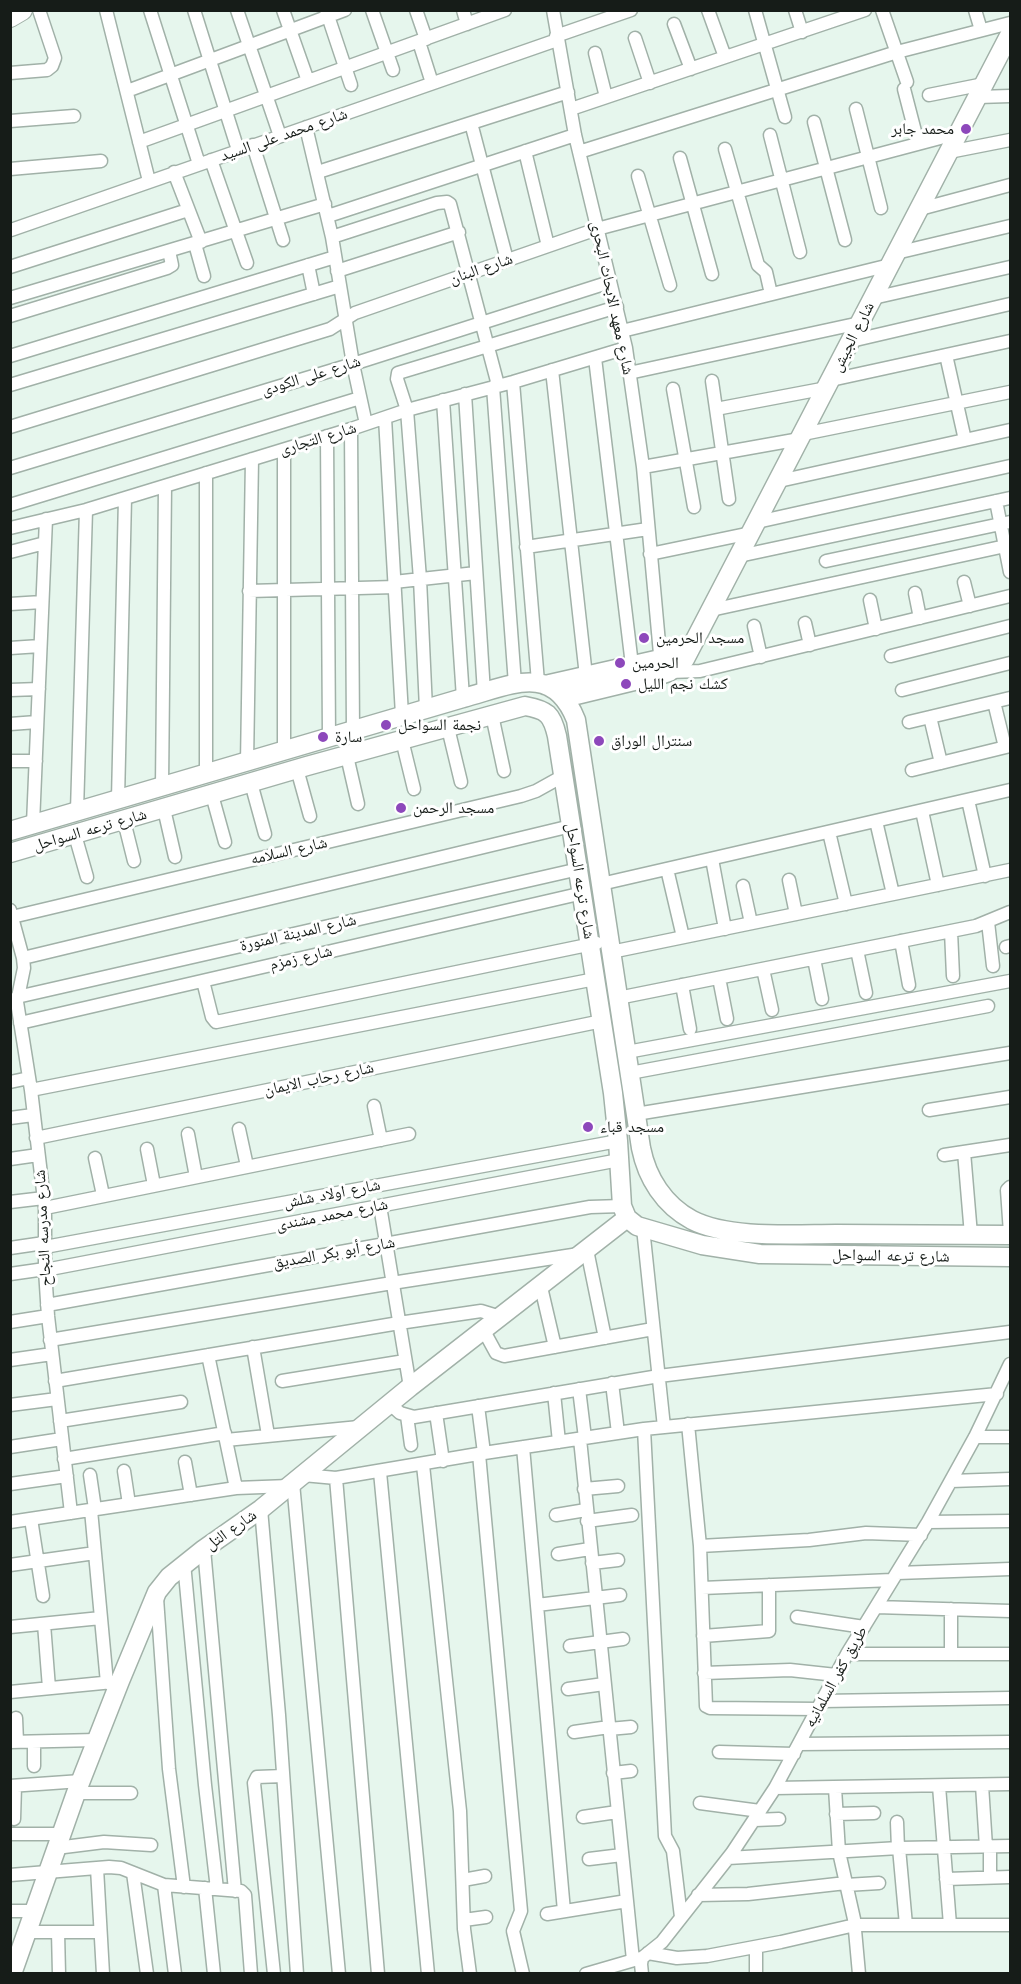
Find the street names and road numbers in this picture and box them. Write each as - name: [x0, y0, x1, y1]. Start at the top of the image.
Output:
- street label: شارع محمد على السيد: [218, 104, 350, 166]
- street label: شارع معهد الابحاث البحرى: [586, 219, 638, 377]
- street label: شارع البنان: [447, 249, 515, 289]
- street label: شارع الجيش: [827, 299, 879, 375]
- street label: شارع على الكودى: [259, 352, 363, 400]
- street label: شارع التجارى: [277, 418, 359, 460]
- street label: شارع ترعه السواحل: [31, 805, 149, 855]
- street label: شارع ترعه السواحل: [561, 822, 599, 940]
- street label: شارع السلامه: [249, 833, 329, 869]
- street label: شارع المدينة المنورة: [238, 910, 358, 956]
- street label: شارع زمزم: [268, 941, 334, 975]
- street label: شارع رحاب الايمان: [262, 1058, 376, 1100]
- street label: شارع مدرسه النجاح: [30, 1169, 56, 1287]
- street label: شارع اولاد شلش: [282, 1175, 382, 1213]
- street label: شارع محمد مشندى: [274, 1195, 390, 1235]
- street label: شارع أبو بكر الصديق: [271, 1233, 397, 1273]
- street label: شارع ترعه السواحل: [832, 1245, 950, 1267]
- street label: شارع التل: [202, 1505, 260, 1555]
- street label: طريق كفر السلمانيه: [800, 1623, 872, 1731]

